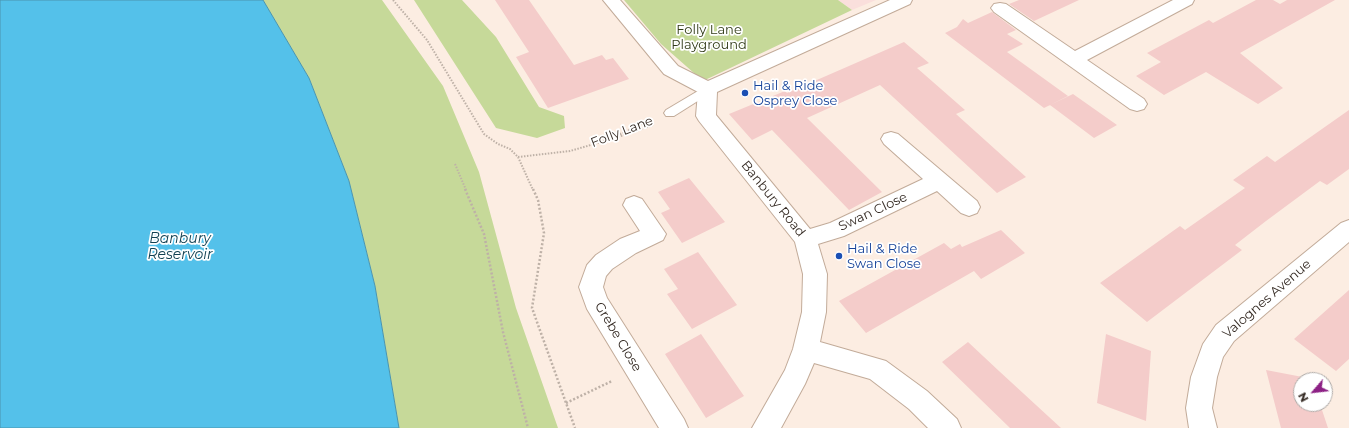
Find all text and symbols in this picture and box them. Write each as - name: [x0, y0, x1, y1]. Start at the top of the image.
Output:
- park label: Folly Lane Playground: [671, 22, 747, 53]
- place label: Hail & Ride Osprey Close: [753, 78, 837, 109]
- marker: Hail & Ride Osprey Close: [740, 88, 750, 98]
- street label: Folly Lane: [589, 113, 655, 151]
- street label: Banbury Road: [738, 158, 808, 240]
- street label: Swan Close: [836, 189, 910, 235]
- water label: Banbury Reservoir: [147, 231, 213, 264]
- place label: Hail & Ride Swan Close: [847, 241, 921, 272]
- marker: Hail & Ride Swan Close: [834, 251, 844, 261]
- street label: Valognes Avenue: [1220, 256, 1314, 342]
- street label: Grebe Close: [591, 300, 645, 374]
- north arrow: [1293, 372, 1333, 412]
- text: N: [1295, 390, 1312, 404]

